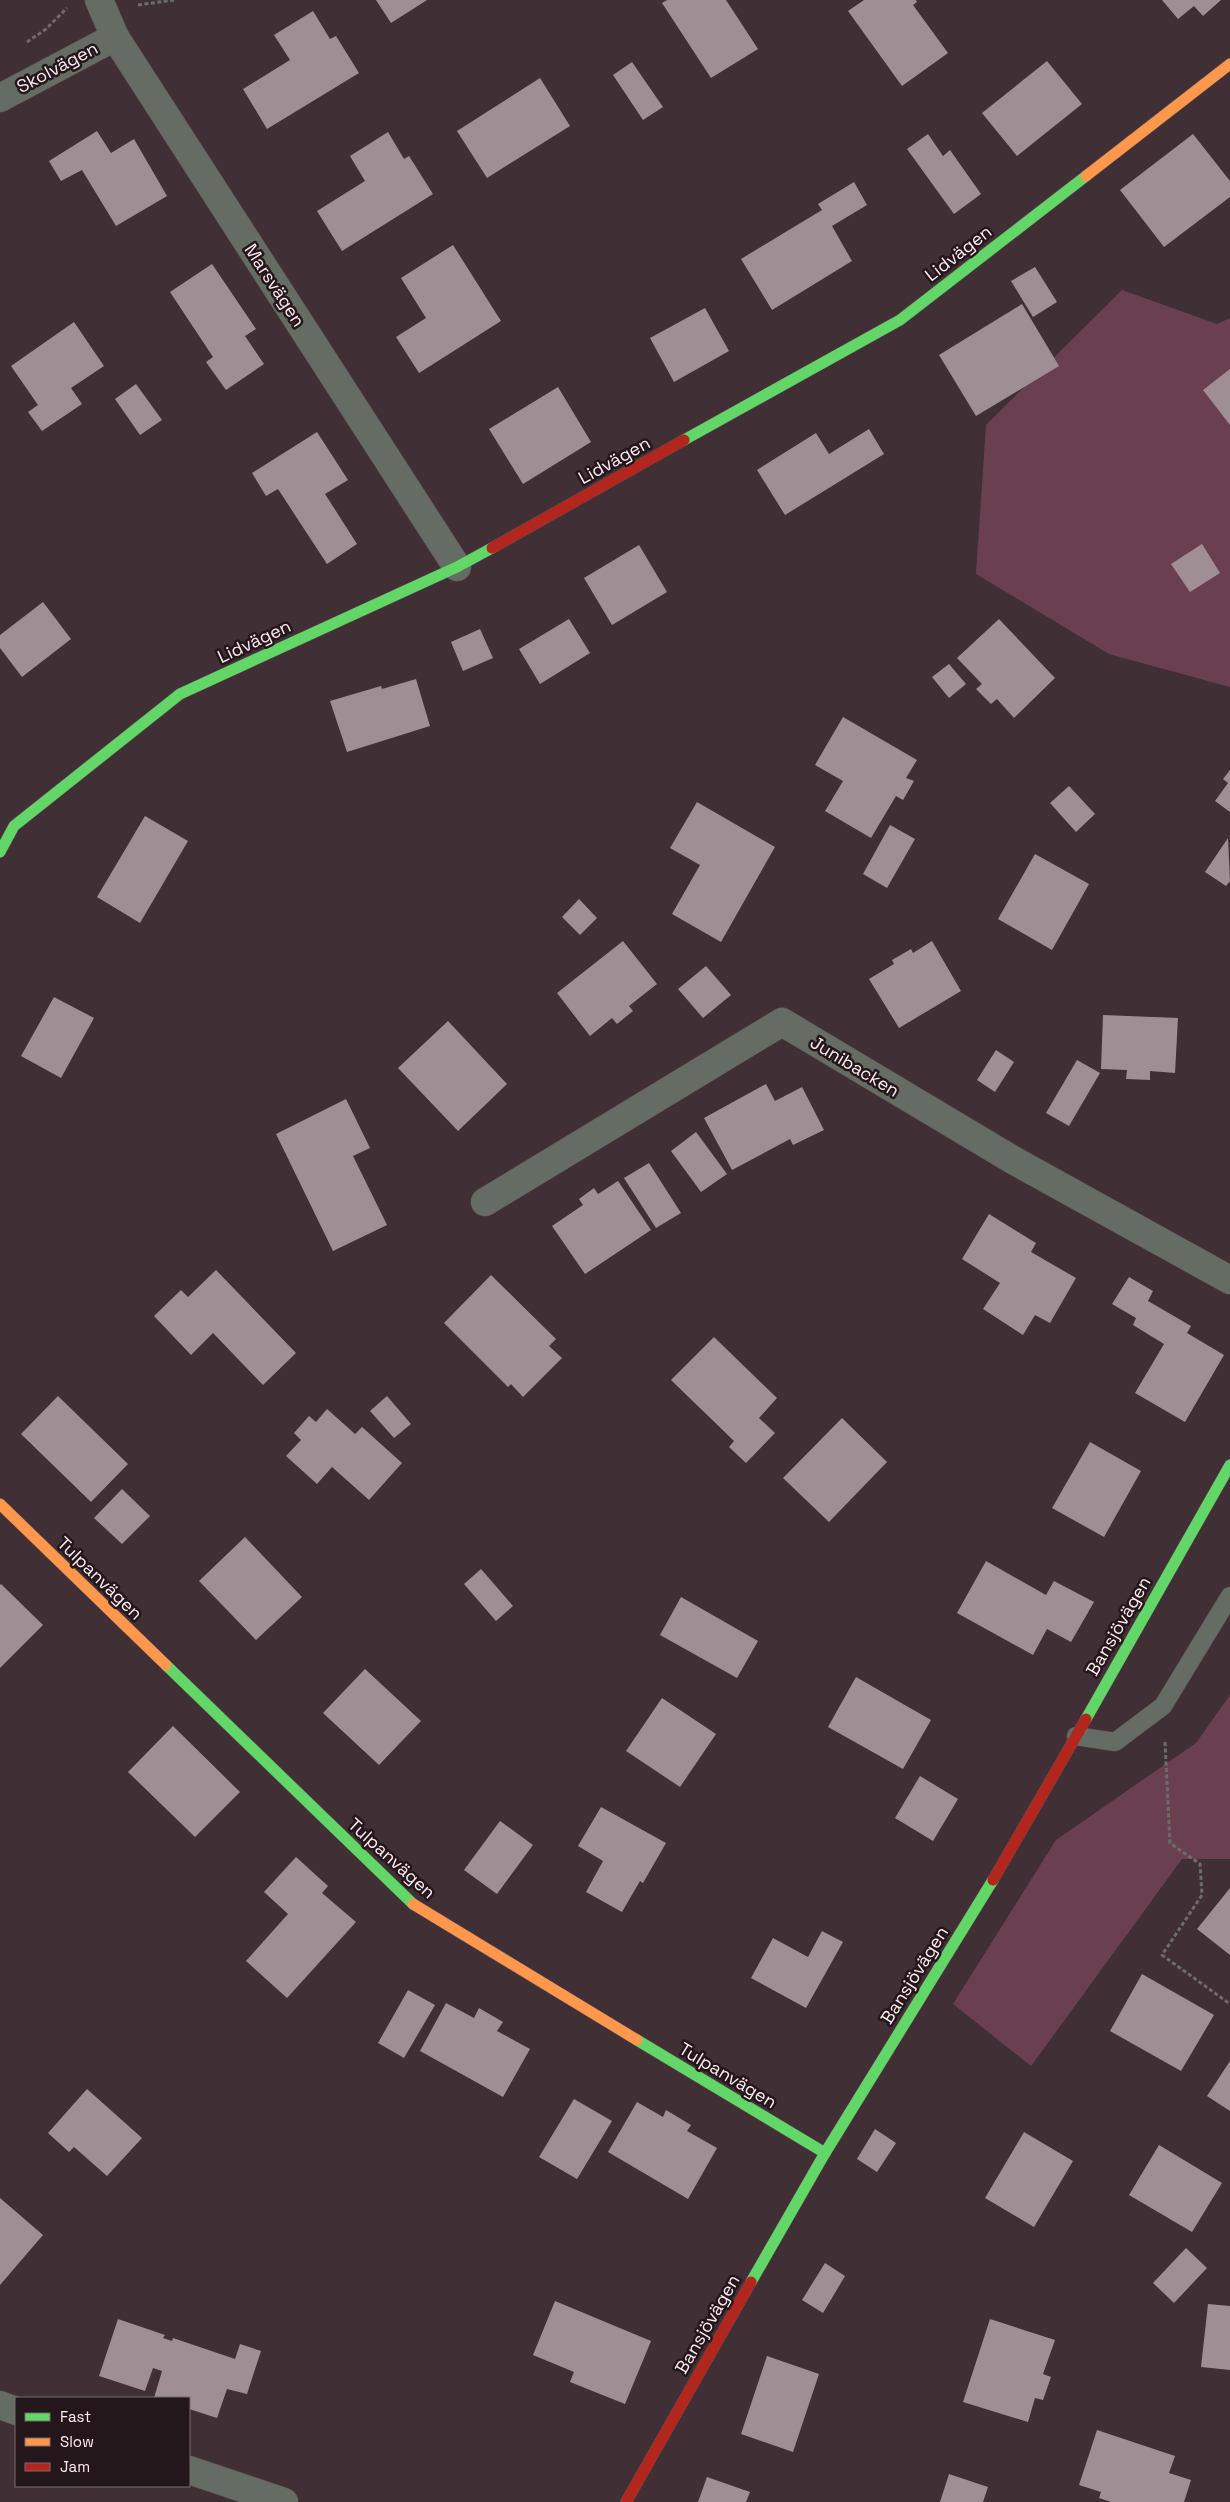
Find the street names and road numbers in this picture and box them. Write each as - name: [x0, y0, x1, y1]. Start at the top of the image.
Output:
- street label: Skolvägen: [13, 36, 101, 98]
- street label: Lidvägen: [920, 220, 996, 286]
- street label: Marsvägen: [240, 239, 310, 331]
- street label: Lidvägen: [574, 431, 654, 489]
- street label: Lidvägen: [214, 614, 294, 668]
- street label: Junibacken: [806, 1030, 904, 1102]
- street label: Tulpanvägen: [52, 1531, 148, 1625]
- street label: Bansjövägen: [1080, 1572, 1156, 1680]
- street label: Tulpanvägen: [343, 1813, 441, 1903]
- street label: Bansjövägen: [875, 1922, 953, 2028]
- street label: Tulpanvägen: [675, 2037, 781, 2113]
- street label: Bansjövägen: [669, 2270, 745, 2378]

